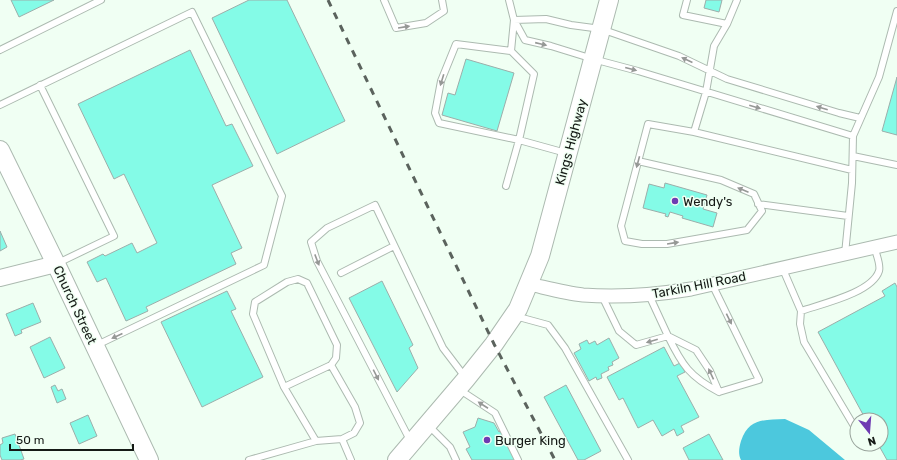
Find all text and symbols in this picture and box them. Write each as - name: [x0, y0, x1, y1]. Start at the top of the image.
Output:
- one-way arrow: [398, 24, 410, 30]
- one-way arrow: [535, 41, 548, 47]
- one-way arrow: [681, 57, 692, 63]
- one-way arrow: [625, 66, 637, 72]
- one-way arrow: [439, 75, 445, 87]
- street label: Kings Highway: [552, 97, 591, 187]
- one-way arrow: [749, 104, 761, 110]
- one-way arrow: [816, 105, 828, 111]
- one-way arrow: [635, 156, 641, 168]
- one-way arrow: [737, 187, 748, 193]
- place label: Wendy's: [683, 194, 733, 209]
- marker: Wendy's: [670, 196, 680, 206]
- one-way arrow: [667, 240, 679, 246]
- one-way arrow: [314, 254, 320, 266]
- street label: Church Street: [50, 263, 100, 347]
- street label: Tarkiln Hill Road: [651, 269, 747, 301]
- one-way arrow: [726, 314, 732, 325]
- one-way arrow: [111, 333, 122, 339]
- one-way arrow: [645, 338, 657, 344]
- one-way arrow: [708, 368, 714, 380]
- one-way arrow: [373, 369, 379, 381]
- one-way arrow: [478, 401, 488, 409]
- north arrow: [849, 412, 889, 452]
- scale bar: [10, 426, 133, 452]
- text: 50 m: [16, 433, 44, 447]
- place label: Burger King: [495, 433, 566, 449]
- text: N: [866, 434, 877, 448]
- marker: Burger King: [482, 435, 492, 445]

